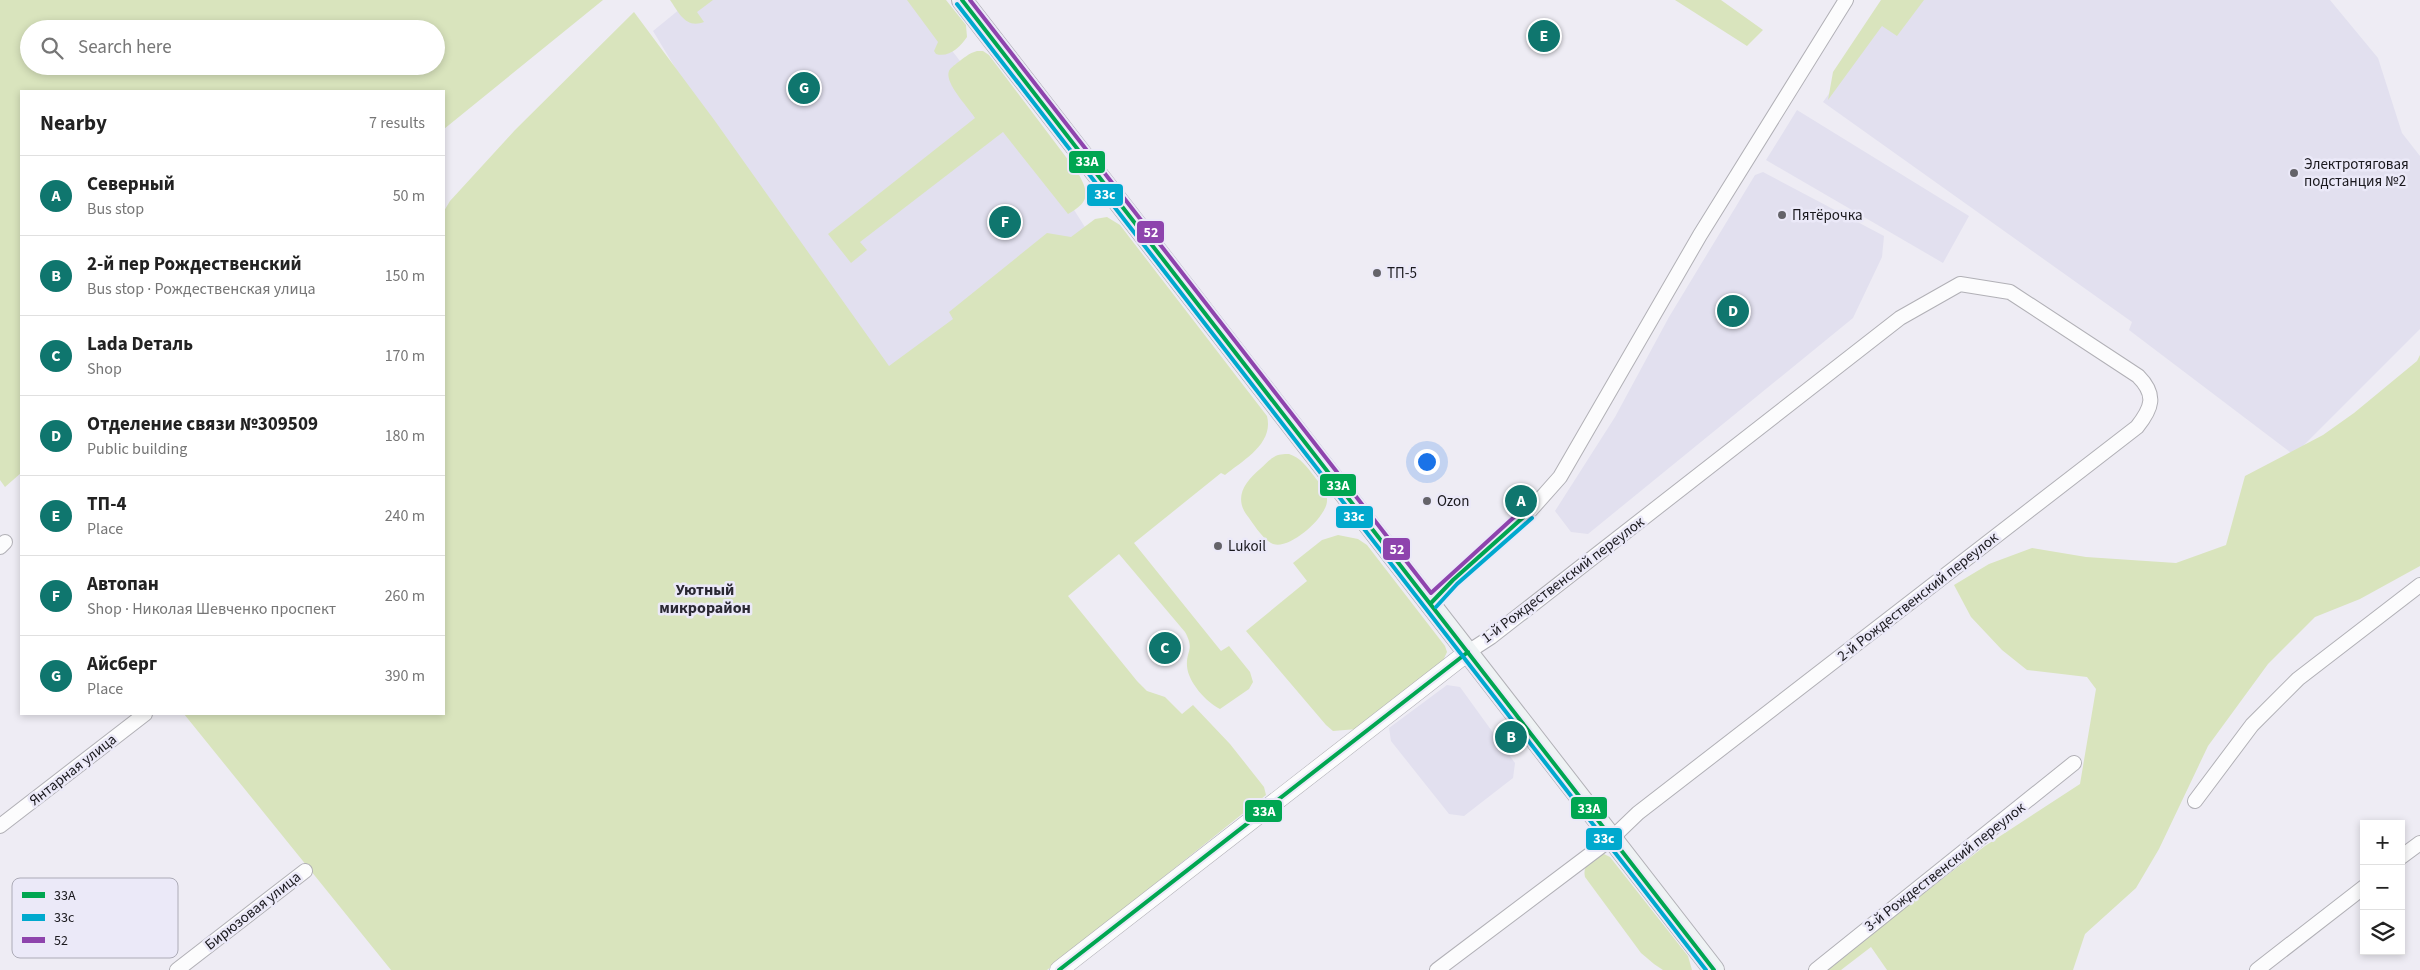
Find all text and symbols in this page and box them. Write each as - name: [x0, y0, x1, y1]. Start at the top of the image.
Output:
- pin: E: [1528, 17, 1560, 55]
- search box: [20, 20, 445, 75]
- icon: search: [38, 34, 66, 62]
- text: Search here: [78, 34, 172, 61]
- pin: G: [788, 69, 820, 107]
- text: Nearby: [40, 108, 107, 138]
- text: 7 results: [369, 112, 425, 134]
- line badge: 33А: [1068, 150, 1106, 174]
- text: 33А: [1076, 152, 1099, 172]
- place label: Электротяговая подстанция №2: [2304, 154, 2409, 192]
- marker: Электротяговая подстанция №2: [2288, 167, 2300, 179]
- text: Северный: [87, 171, 175, 198]
- line badge: 33с: [1086, 183, 1124, 207]
- text: A: [51, 185, 61, 207]
- text: 50 m: [393, 185, 425, 207]
- text: 33с: [1094, 185, 1116, 205]
- text: Bus stop: [87, 198, 144, 220]
- pin: F: [989, 203, 1021, 241]
- place label: Пятёрочка: [1792, 205, 1863, 226]
- marker: Пятёрочка: [1776, 209, 1788, 221]
- line badge: 52: [1136, 220, 1165, 244]
- text: 52: [1144, 223, 1158, 243]
- text: 2-й пер Рождественский: [87, 251, 302, 278]
- place label: ТП-5: [1387, 263, 1417, 284]
- text: B: [51, 265, 61, 287]
- text: 150 m: [385, 265, 425, 287]
- marker: ТП-5: [1371, 267, 1383, 279]
- text: Bus stop · Рождественская улица: [87, 278, 316, 300]
- pin: D: [1717, 292, 1749, 330]
- text: Lada Dеталь: [87, 331, 193, 358]
- text: C: [51, 345, 61, 367]
- text: 170 m: [385, 345, 425, 367]
- text: Shop: [87, 358, 122, 380]
- text: Отделение связи №309509: [87, 411, 318, 438]
- text: D: [51, 425, 61, 447]
- text: 180 m: [385, 425, 425, 447]
- text: Public building: [87, 438, 187, 460]
- your location: [1414, 449, 1440, 475]
- line badge: 33А: [1319, 473, 1357, 497]
- text: 33А: [1327, 476, 1350, 496]
- pin: A: [1505, 482, 1537, 520]
- text: ТП-4: [87, 491, 127, 518]
- place label: Ozon: [1437, 491, 1469, 512]
- marker: Ozon: [1421, 495, 1433, 507]
- text: E: [52, 505, 60, 527]
- text: 240 m: [385, 505, 425, 527]
- line badge: 33с: [1335, 505, 1374, 529]
- text: 33с: [1343, 507, 1365, 527]
- street label: 1-й Рождественский переулок: [1477, 511, 1649, 648]
- text: Place: [87, 518, 123, 540]
- street label: 2-й Рождественский переулок: [1833, 527, 2003, 667]
- place label: Lukoil: [1228, 536, 1266, 557]
- line badge: 52: [1382, 537, 1411, 561]
- marker: Lukoil: [1212, 540, 1224, 552]
- text: 52: [1390, 540, 1404, 560]
- text: Автопан: [87, 571, 159, 598]
- district label: Уютный микрорайон: [659, 579, 751, 619]
- text: F: [52, 585, 60, 607]
- text: 260 m: [385, 585, 425, 607]
- text: Shop · Николая Шевченко проспект: [87, 598, 336, 620]
- pin: C: [1149, 629, 1181, 667]
- text: Айсберг: [87, 651, 157, 678]
- text: G: [51, 665, 61, 687]
- text: 390 m: [385, 665, 425, 687]
- text: Place: [87, 678, 123, 700]
- pin: B: [1495, 718, 1527, 756]
- street label: Янтарная улица: [25, 729, 121, 811]
- line badge: 33А: [1570, 796, 1608, 820]
- street label: 3-й Рождественский переулок: [1860, 797, 2030, 937]
- line badge: 33А: [1244, 799, 1283, 823]
- text: 33А: [1578, 799, 1601, 819]
- text: 33А: [1253, 802, 1276, 822]
- map controls: [2360, 820, 2405, 955]
- button: +: [2360, 820, 2405, 865]
- line badge: 33с: [1585, 827, 1623, 851]
- text: 33с: [1593, 829, 1615, 849]
- button: −: [2360, 865, 2405, 910]
- street label: Бирюзовая улица: [201, 867, 305, 955]
- legend: [12, 878, 178, 958]
- text: 33А: [54, 886, 76, 906]
- text: 33с: [54, 908, 75, 928]
- button: layers: [2360, 910, 2405, 955]
- text: 52: [54, 931, 68, 951]

